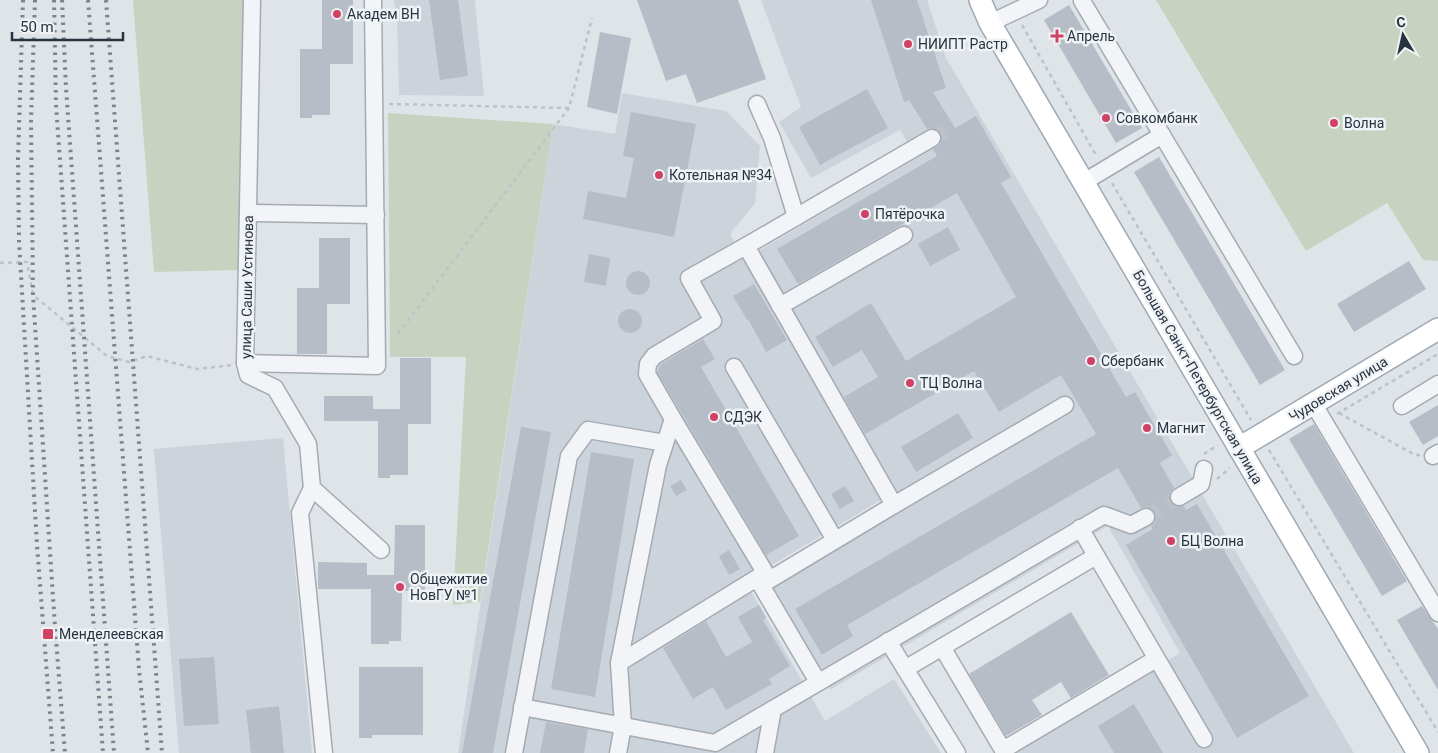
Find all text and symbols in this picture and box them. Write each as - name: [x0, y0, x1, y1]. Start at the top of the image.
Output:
- place label: Академ ВН: [347, 6, 420, 22]
- marker: Академ ВН: [331, 8, 343, 20]
- scale bar: [12, 10, 124, 42]
- north arrow: [1378, 10, 1428, 60]
- text: С: [1395, 14, 1407, 31]
- text: 50 m: [20, 18, 54, 36]
- place label: Апрель: [1067, 28, 1115, 44]
- marker: Апрель: [1051, 30, 1063, 42]
- place label: НИИПТ Растр: [918, 36, 1008, 52]
- marker: НИИПТ Растр: [902, 38, 914, 50]
- place label: Совкомбанк: [1116, 110, 1198, 126]
- marker: Совкомбанк: [1100, 112, 1112, 124]
- place label: Волна: [1344, 115, 1384, 131]
- marker: Волна: [1328, 117, 1340, 129]
- place label: Котельная №34: [669, 167, 772, 183]
- marker: Котельная №34: [653, 169, 665, 181]
- place label: Пятёрочка: [875, 206, 945, 222]
- marker: Пятёрочка: [859, 208, 871, 220]
- street label: улица Саши Устинова: [238, 215, 256, 359]
- street label: Большая Санкт-Петербургская улица: [1130, 267, 1266, 487]
- place label: Сбербанк: [1101, 353, 1165, 369]
- street label: Чудовская улица: [1286, 353, 1390, 425]
- marker: Сбербанк: [1085, 355, 1097, 367]
- place label: ТЦ Волна: [920, 375, 982, 391]
- marker: ТЦ Волна: [904, 377, 916, 389]
- place label: СДЭК: [724, 409, 762, 425]
- marker: СДЭК: [708, 411, 720, 423]
- place label: Магнит: [1157, 420, 1206, 436]
- marker: Магнит: [1141, 422, 1153, 434]
- place label: БЦ Волна: [1181, 533, 1244, 549]
- marker: БЦ Волна: [1165, 535, 1177, 547]
- place label: Общежитие НовГУ №1: [410, 571, 487, 603]
- marker: Общежитие НовГУ №1: [394, 581, 406, 593]
- place label: Менделеевская: [59, 626, 164, 642]
- marker: Менделеевская: [41, 627, 55, 641]

